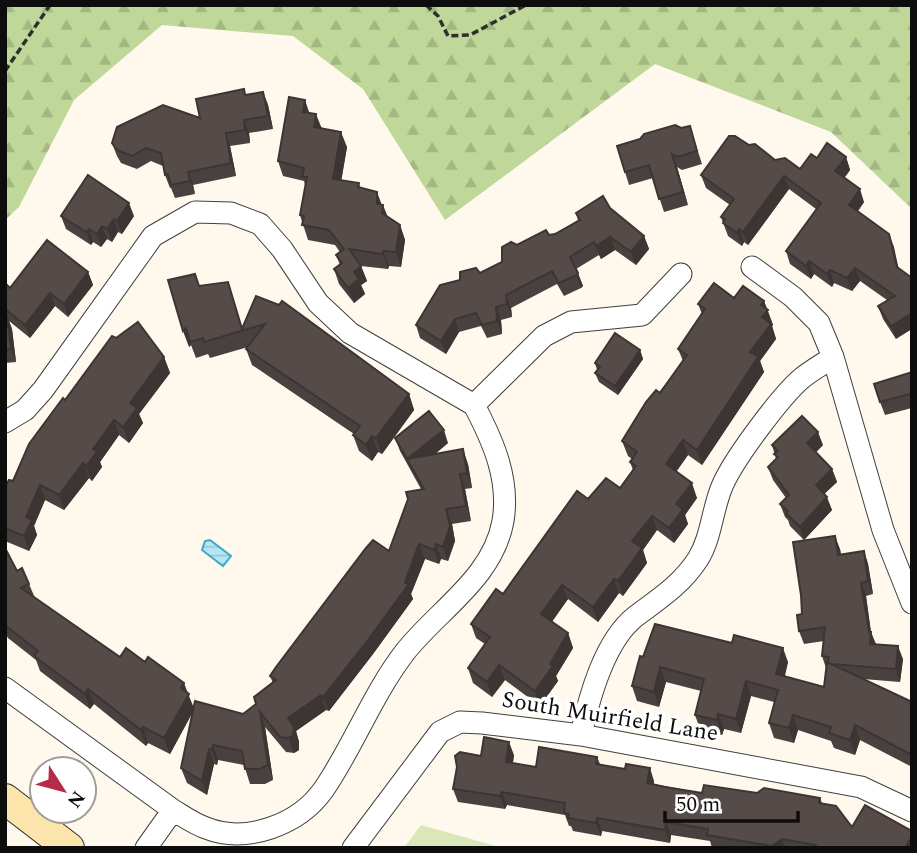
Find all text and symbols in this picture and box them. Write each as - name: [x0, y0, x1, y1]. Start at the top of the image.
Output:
- street label: South Muirfield Lane: [499, 683, 721, 751]
- north arrow: [28, 755, 98, 825]
- scale bar: [665, 780, 798, 824]
- text: N: [59, 784, 92, 814]
- text: 50 m: [676, 789, 720, 821]

